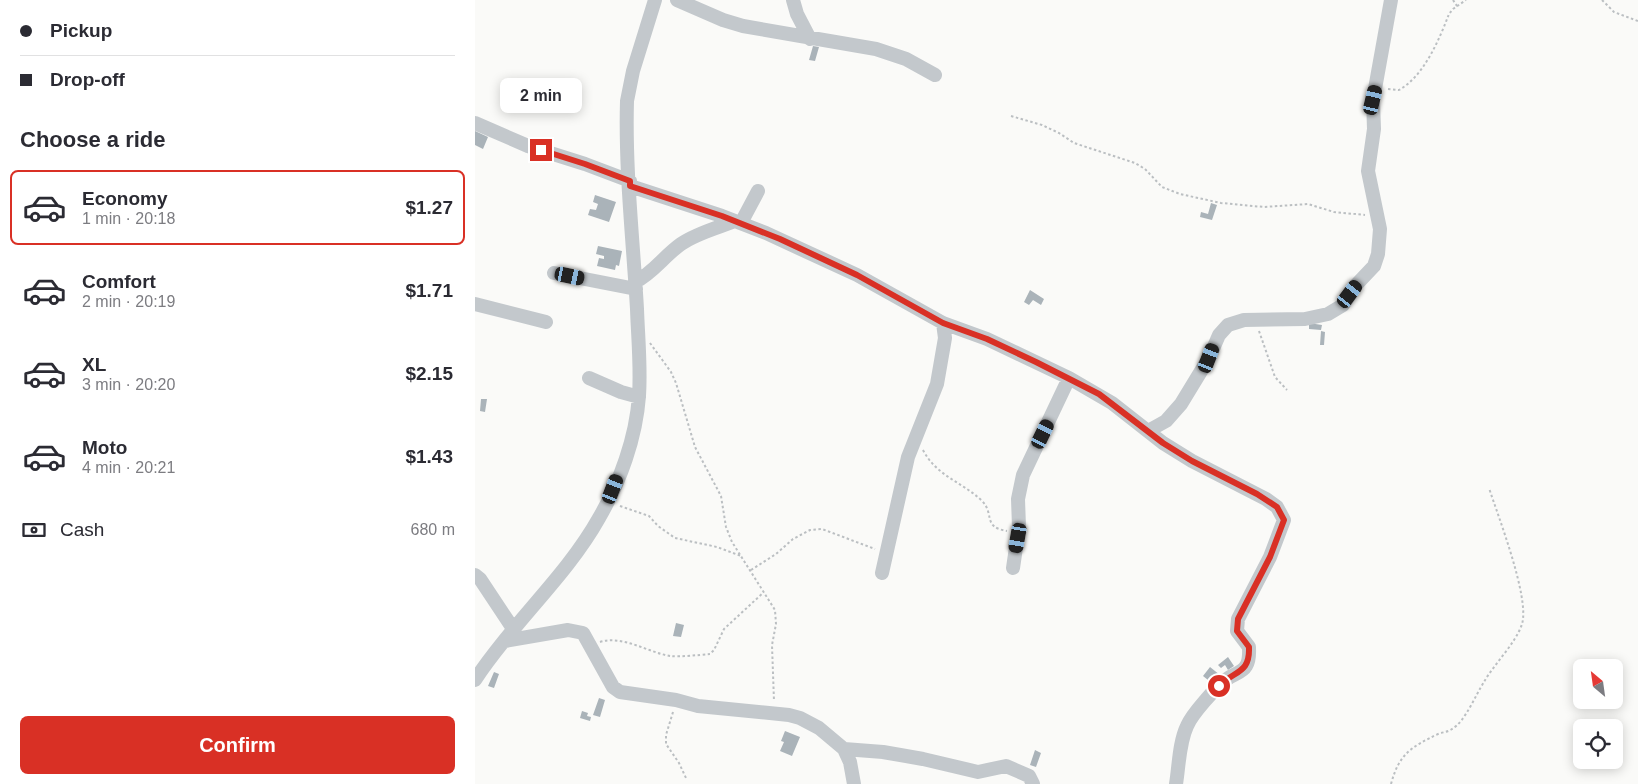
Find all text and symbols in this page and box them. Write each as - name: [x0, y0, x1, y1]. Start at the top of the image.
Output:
- text: Pickup: [50, 20, 112, 41]
- text: Drop-off: [50, 69, 125, 90]
- callout: 2 min: [500, 78, 582, 112]
- car: [1362, 84, 1383, 116]
- text: 2 min: [520, 87, 562, 104]
- text: Choose a ride: [20, 127, 165, 152]
- route end: [530, 139, 552, 161]
- icon: car: [22, 185, 67, 230]
- text: Economy: [82, 188, 168, 209]
- text: $1.27: [405, 197, 453, 218]
- text: 1 min · 20:18: [82, 210, 175, 227]
- car: [553, 266, 586, 286]
- icon: car: [22, 268, 67, 313]
- text: Comfort: [82, 271, 156, 292]
- car: [1334, 278, 1365, 310]
- text: $1.71: [405, 280, 453, 301]
- text: 2 min · 20:19: [82, 293, 175, 310]
- car: [1196, 341, 1221, 375]
- icon: car: [22, 351, 67, 396]
- text: XL: [82, 354, 106, 375]
- text: $2.15: [405, 363, 453, 384]
- text: 3 min · 20:20: [82, 376, 175, 393]
- car: [1029, 417, 1056, 451]
- icon: car: [22, 434, 67, 479]
- text: Moto: [82, 437, 127, 458]
- text: $1.43: [405, 446, 453, 467]
- text: 4 min · 20:21: [82, 459, 175, 476]
- car: [600, 472, 625, 506]
- icon: cash: [20, 516, 48, 544]
- text: Cash: [60, 519, 104, 540]
- text: 680 m: [411, 521, 455, 538]
- car: [1008, 522, 1027, 554]
- north arrow: [1573, 659, 1623, 709]
- map controls: [1573, 659, 1623, 769]
- route start: [1208, 675, 1230, 697]
- button: Confirm: [20, 716, 455, 774]
- button: locate: [1573, 719, 1623, 769]

